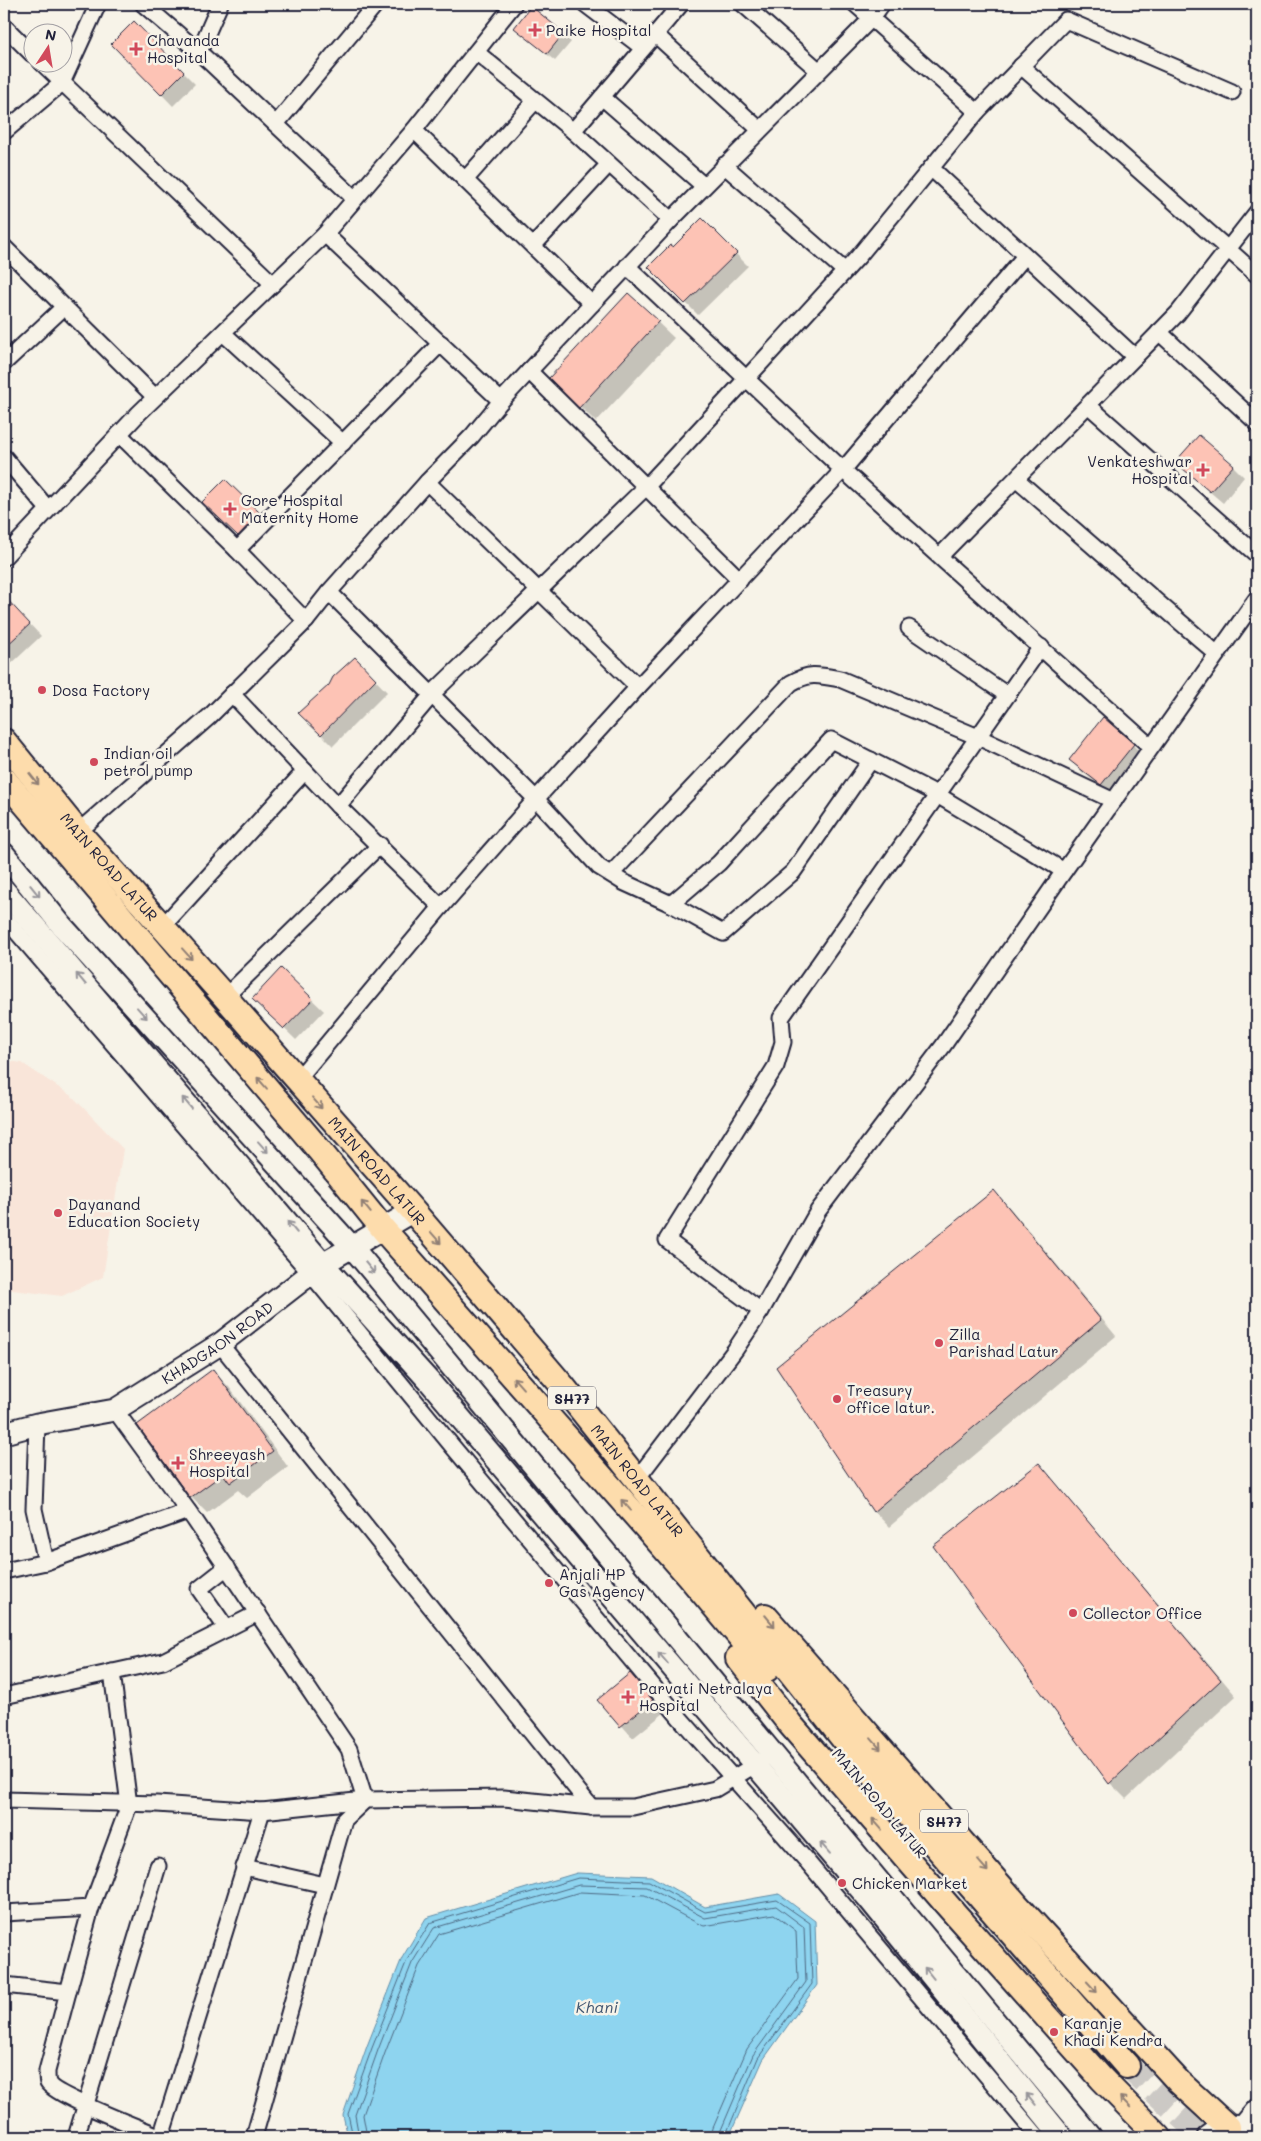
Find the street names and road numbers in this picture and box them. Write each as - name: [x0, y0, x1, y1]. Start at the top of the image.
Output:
- street label: MAIN ROAD LATUR: [56, 808, 162, 925]
- street label: MAIN ROAD LATUR: [324, 1112, 430, 1229]
- street label: KHADGAON ROAD: [158, 1297, 277, 1388]
- road number: SH77: [548, 1386, 596, 1410]
- street label: MAIN ROAD LATUR: [587, 1420, 689, 1541]
- street label: MAIN ROAD LATUR: [828, 1744, 932, 1862]
- road number: SH77: [920, 1810, 968, 1832]

